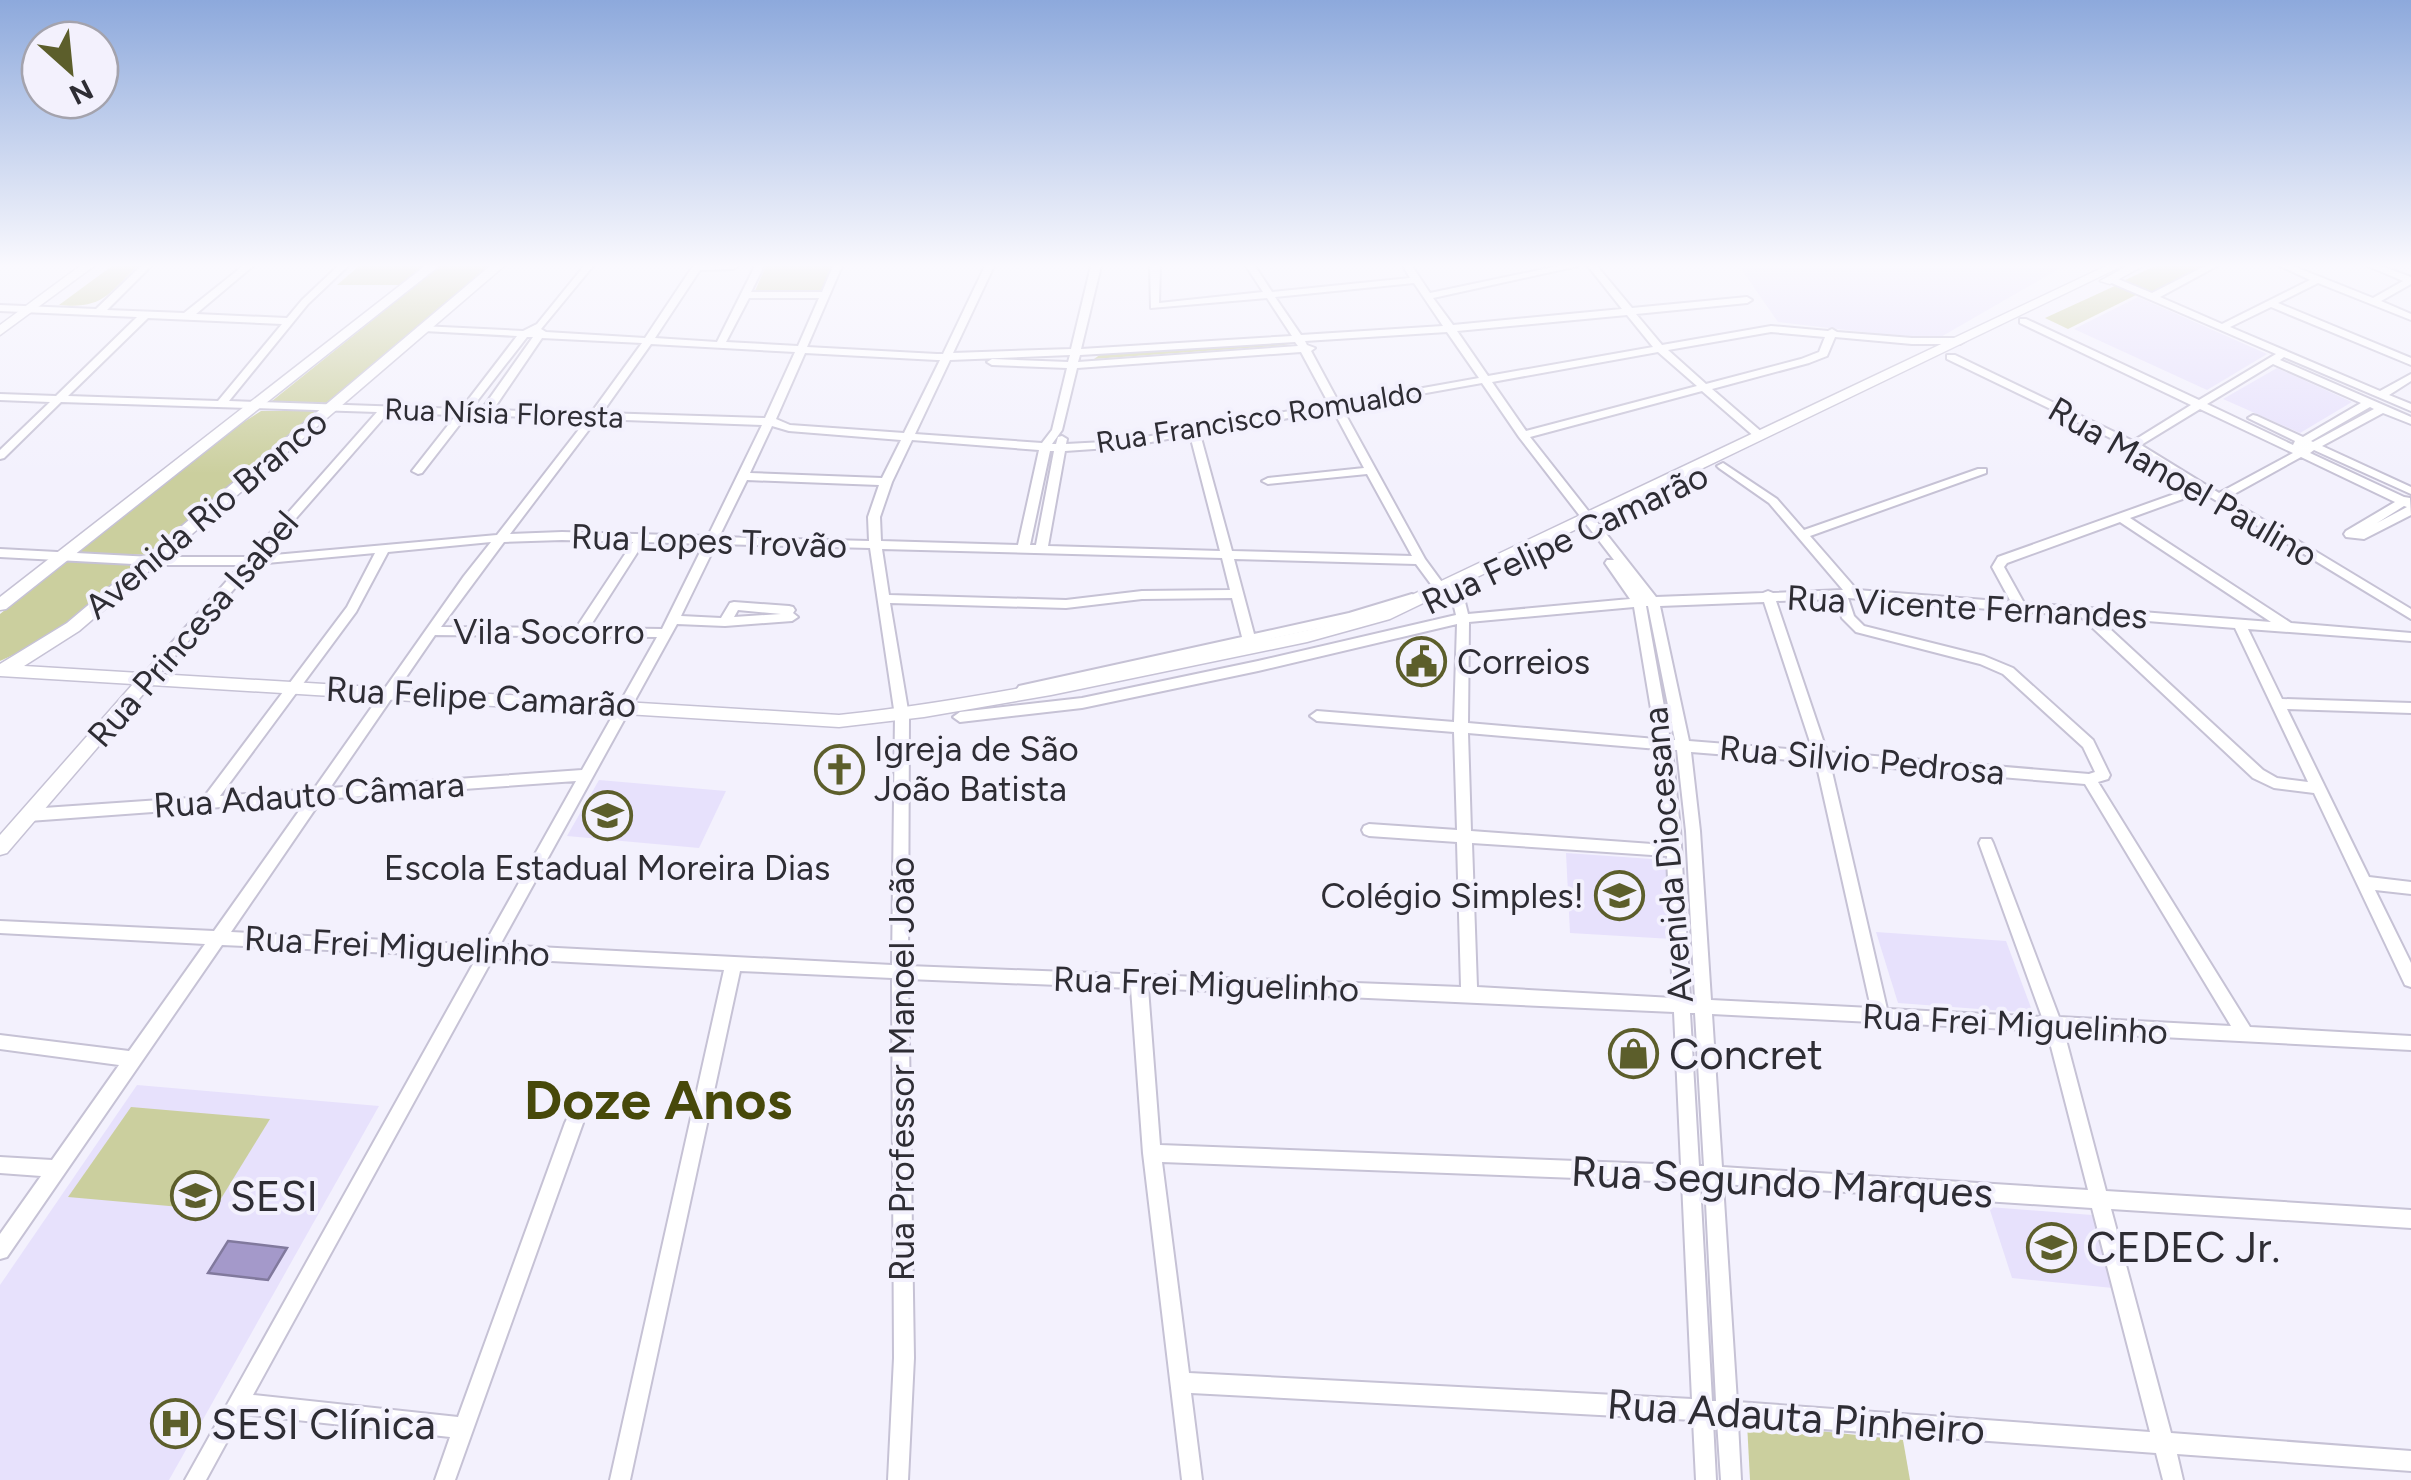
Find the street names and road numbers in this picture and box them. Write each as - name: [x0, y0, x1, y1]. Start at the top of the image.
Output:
- street label: Rua Francisco Romualdo: [1093, 373, 1425, 461]
- street label: Rua Manoel Paulino: [2041, 388, 2325, 576]
- street label: Rua Nísia Floresta: [384, 390, 624, 436]
- street label: Avenida Rio Branco: [76, 400, 336, 628]
- street label: Rua Felipe Camarão: [1415, 454, 1715, 624]
- street label: Rua Princesa Isabel: [79, 502, 307, 756]
- street label: Rua Lopes Trovão: [570, 515, 848, 567]
- street label: Rua Vicente Fernandes: [1785, 577, 2149, 637]
- street label: Vila Socorro: [453, 611, 645, 653]
- street label: Rua Felipe Camarão: [325, 668, 637, 726]
- street label: Avenida Diocesana: [1634, 705, 1702, 1005]
- street label: Rua Silvio Pedrosa: [1718, 727, 2006, 793]
- street label: Rua Adauto Câmara: [152, 763, 466, 827]
- street label: Rua Professor Manoel João: [881, 857, 923, 1281]
- street label: Rua Frei Miguelinho: [243, 917, 551, 975]
- street label: Rua Frei Miguelinho: [1052, 958, 1360, 1010]
- street label: Rua Frei Miguelinho: [1861, 995, 2169, 1053]
- street label: Rua Segundo Marques: [1570, 1145, 1994, 1219]
- street label: Rua Adauta Pinheiro: [1605, 1378, 1987, 1456]

